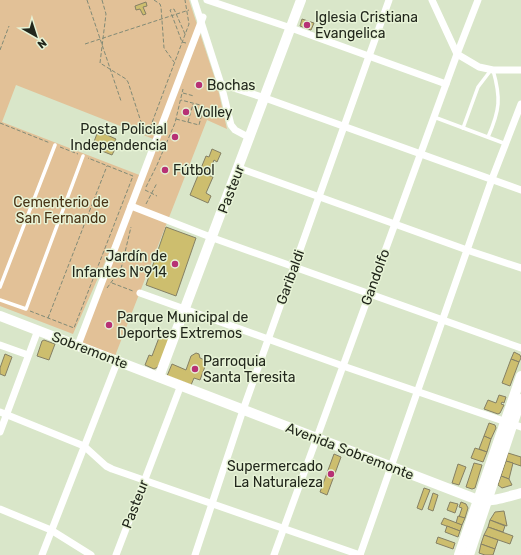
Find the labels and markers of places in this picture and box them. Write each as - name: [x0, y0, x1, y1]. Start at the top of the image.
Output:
- place label: Iglesia Cristiana Evangelica: [315, 9, 418, 42]
- marker: Iglesia Cristiana Evangelica: [302, 20, 312, 30]
- place label: Bochas: [207, 77, 256, 94]
- marker: Bochas: [194, 80, 204, 90]
- place label: Volley: [194, 104, 233, 121]
- marker: Volley: [181, 107, 191, 117]
- place label: Posta Policial Independencia: [70, 121, 167, 154]
- marker: Posta Policial Independencia: [170, 132, 180, 142]
- place label: Fútbol: [173, 162, 215, 179]
- marker: Fútbol: [160, 165, 170, 175]
- place label: Jardín de Infantes Nº914: [72, 248, 167, 281]
- marker: Jardín de Infantes Nº914: [170, 259, 180, 269]
- place label: Parque Municipal de Deportes Extremos: [117, 309, 249, 342]
- marker: Parque Municipal de Deportes Extremos: [104, 320, 114, 330]
- place label: Parroquia Santa Teresita: [203, 353, 295, 386]
- marker: Parroquia Santa Teresita: [190, 364, 200, 374]
- place label: Supermercado La Naturaleza: [227, 458, 323, 491]
- marker: Supermercado La Naturaleza: [326, 469, 336, 479]

